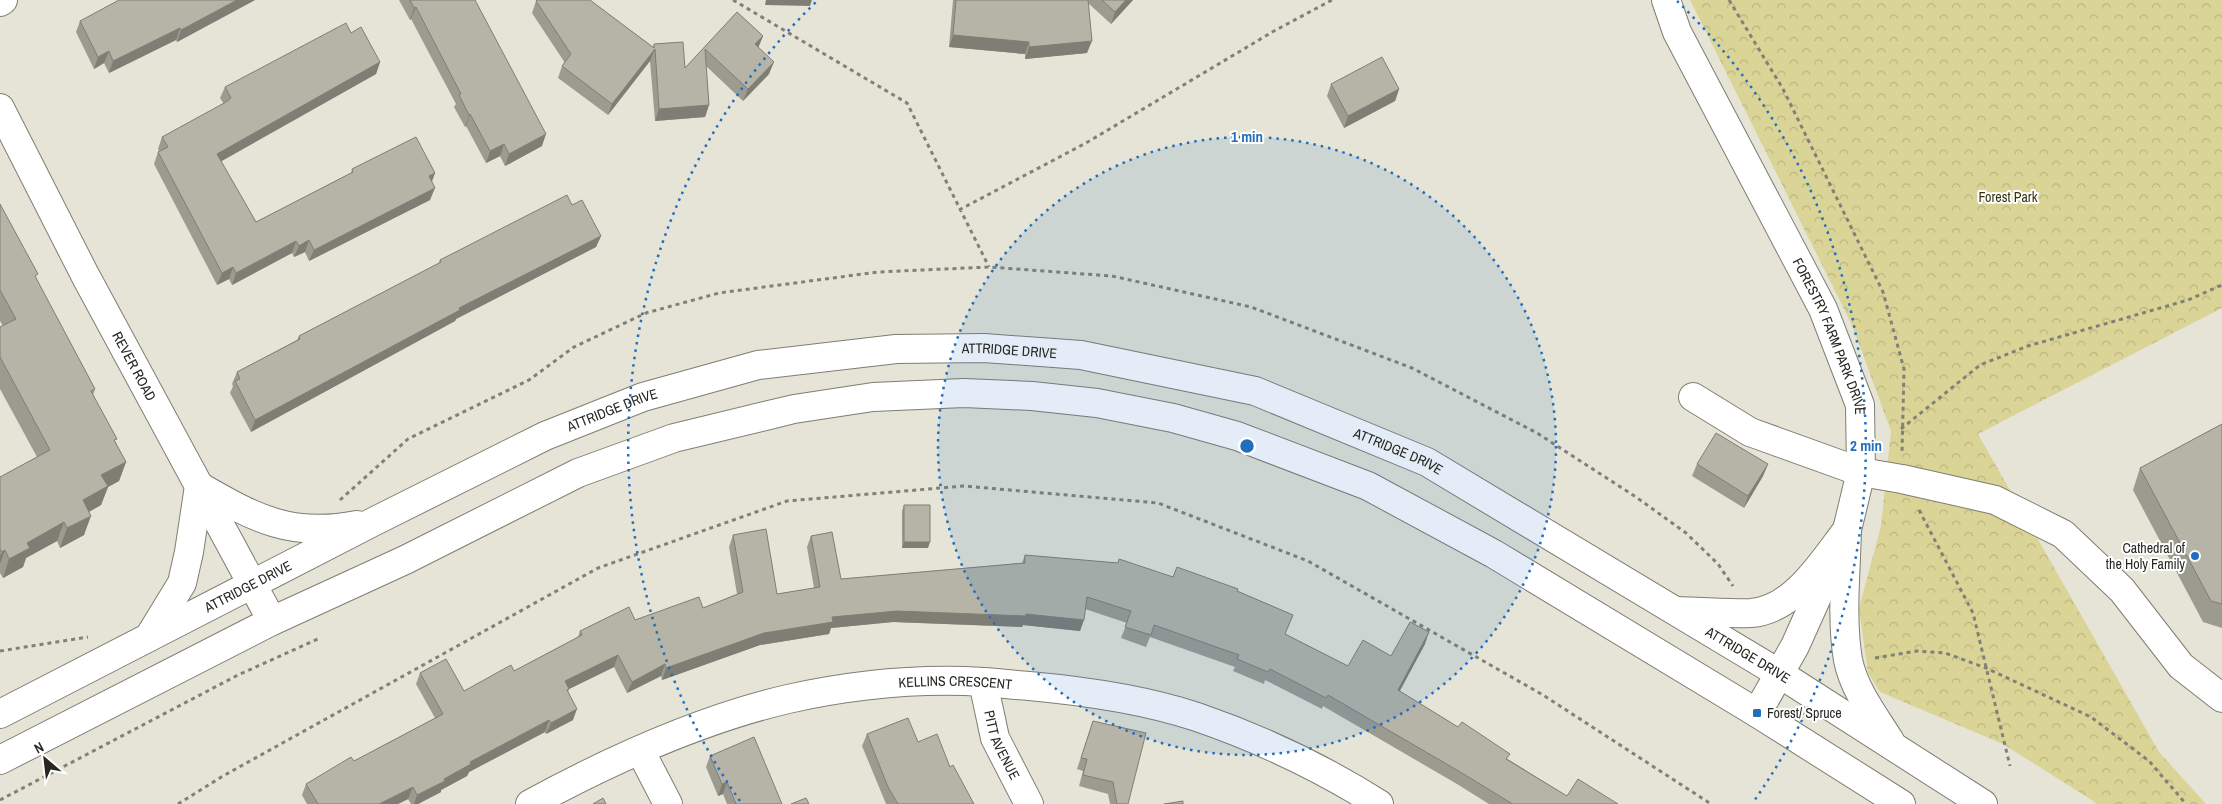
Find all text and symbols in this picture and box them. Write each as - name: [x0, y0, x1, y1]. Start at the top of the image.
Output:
- text: 1 min: [1231, 126, 1263, 147]
- park label: Forest Park: [1979, 188, 2038, 206]
- street label: FORESTRY FARM PARK DRIVE: [1789, 255, 1869, 415]
- street label: REVER ROAD: [108, 328, 160, 404]
- street label: ATTRIDGE DRIVE: [961, 339, 1058, 362]
- street label: ATTRIDGE DRIVE: [563, 384, 659, 436]
- street label: ATTRIDGE DRIVE: [1350, 423, 1446, 479]
- text: 2 min: [1850, 435, 1882, 456]
- centre of rings: [1238, 437, 1256, 455]
- place label: Cathedral of the Holy Family: [2106, 539, 2186, 573]
- marker: Cathedral of the Holy Family: [2189, 550, 2201, 562]
- street label: ATTRIDGE DRIVE: [201, 556, 295, 617]
- street label: ATTRIDGE DRIVE: [1701, 622, 1794, 687]
- street label: KELLINS CRESCENT: [898, 672, 1013, 694]
- place label: Forest/ Spruce: [1767, 704, 1842, 722]
- marker: Forest/ Spruce: [1751, 707, 1763, 719]
- street label: PITT AVENUE: [980, 709, 1024, 783]
- north arrow: [20, 734, 70, 784]
- text: N: [31, 738, 47, 757]

